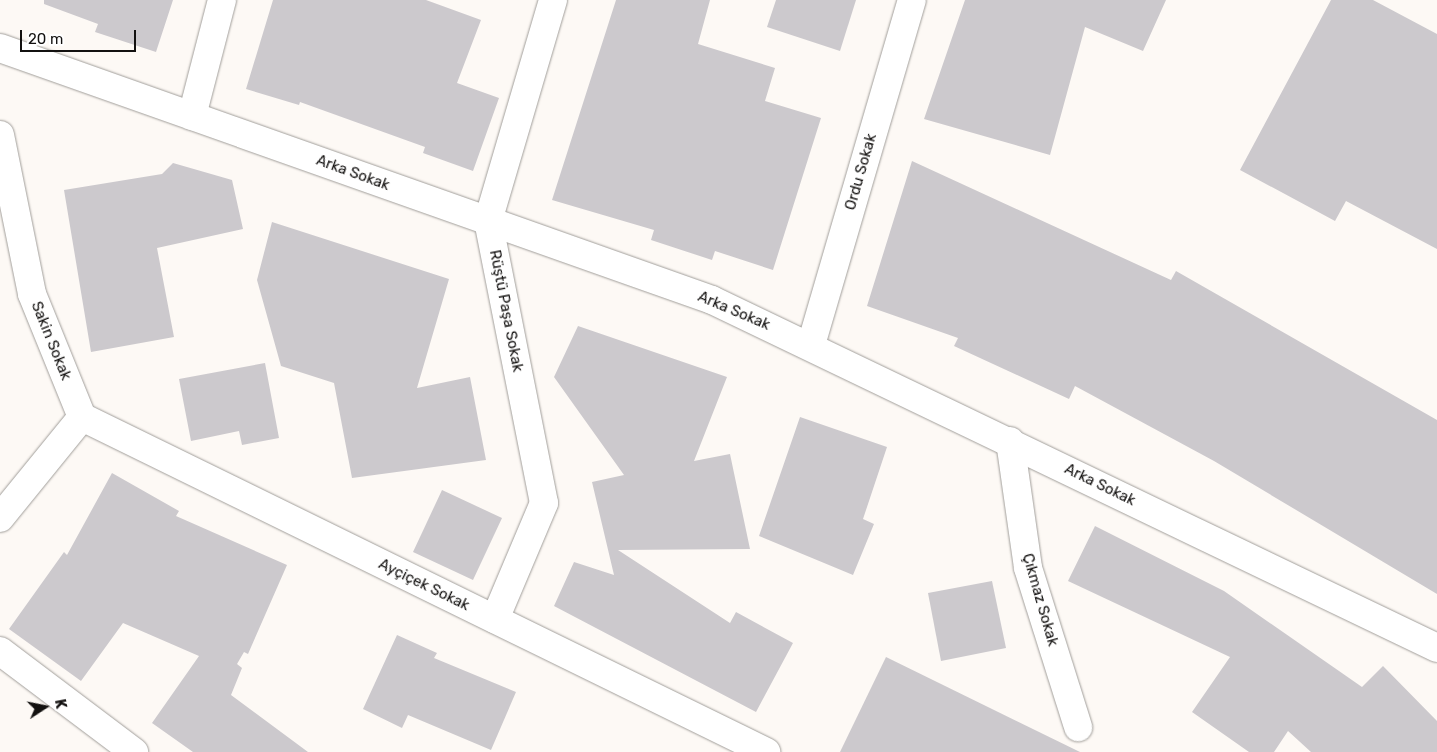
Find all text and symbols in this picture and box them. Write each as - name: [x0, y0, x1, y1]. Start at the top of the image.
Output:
- scale bar: [22, 20, 139, 52]
- text: 20 m: [28, 30, 63, 48]
- street label: Ordu Sokak: [841, 132, 881, 212]
- street label: Arka Sokak: [314, 151, 392, 195]
- street label: Rüştü Paşa Sokak: [485, 248, 527, 374]
- street label: Arka Sokak: [695, 288, 773, 334]
- street label: Sakin Sokak: [27, 299, 75, 383]
- street label: Arka Sokak: [1062, 460, 1138, 510]
- street label: Çıkmaz Sokak: [1018, 551, 1062, 649]
- street label: Ayçiçek Sokak: [376, 555, 472, 615]
- north arrow: [20, 682, 70, 732]
- text: K: [51, 698, 69, 710]

